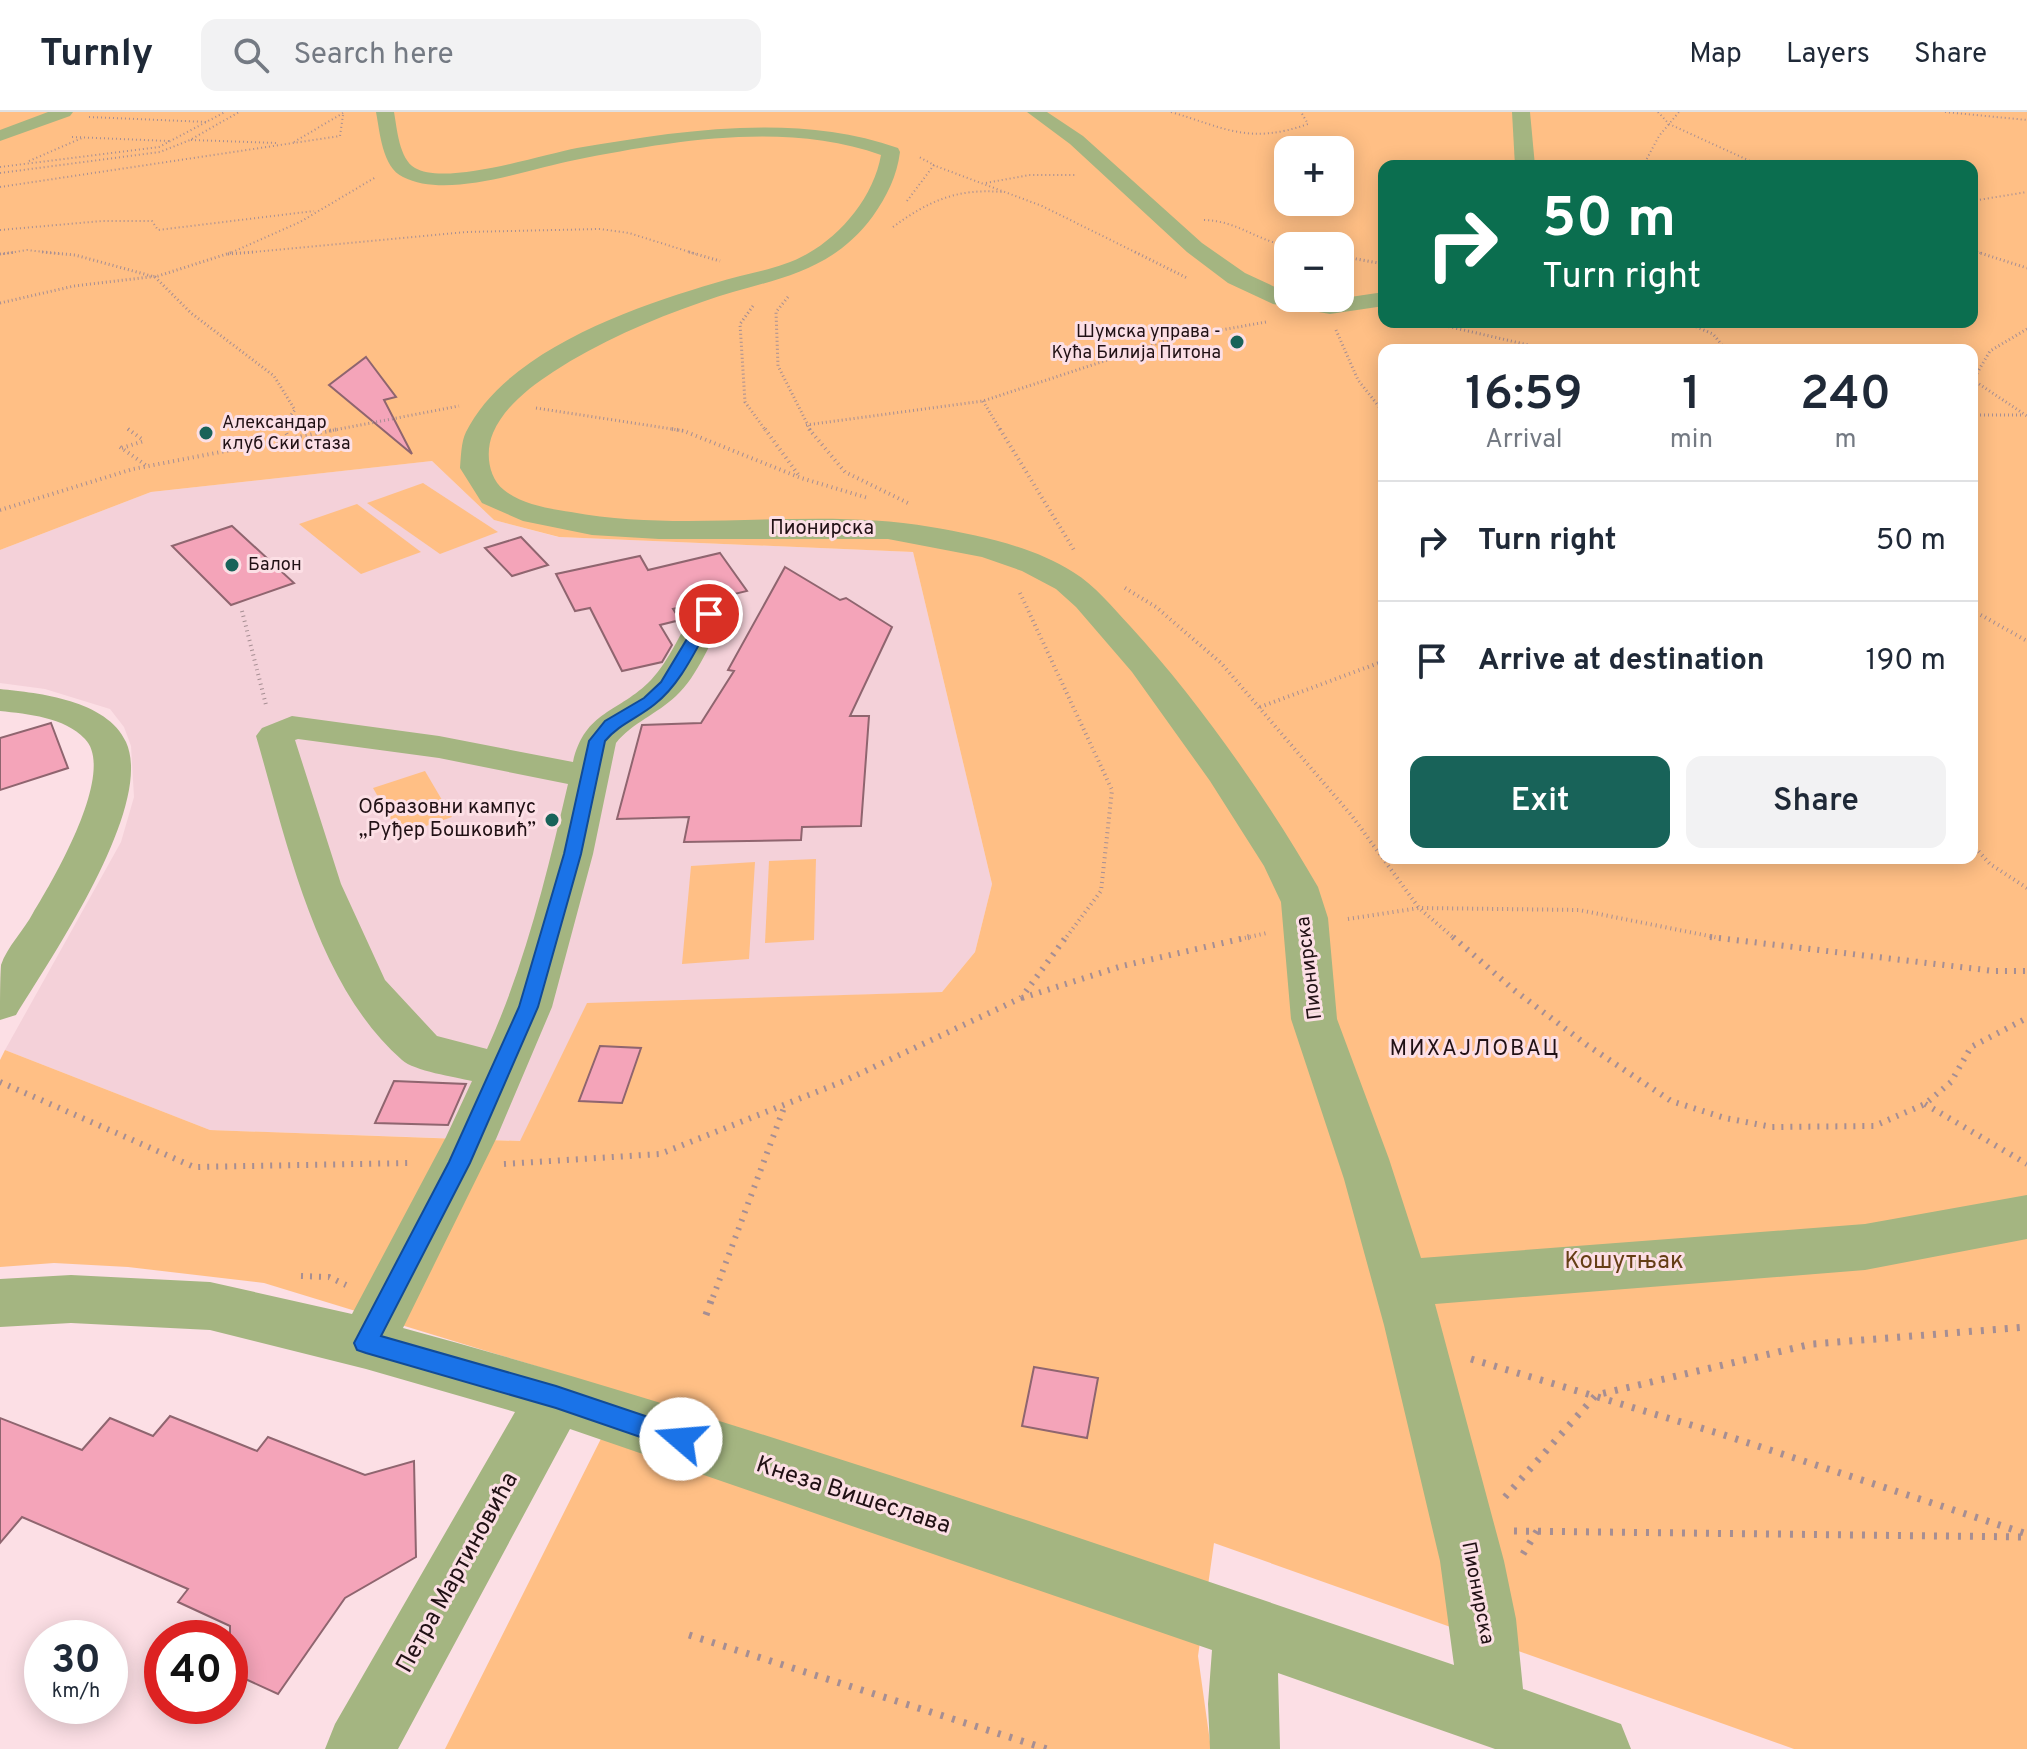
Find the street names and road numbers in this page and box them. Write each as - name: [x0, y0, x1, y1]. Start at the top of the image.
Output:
- street label: Пионирска: [770, 516, 874, 542]
- street label: Пионирска: [1291, 915, 1329, 1021]
- street label: Кнеза Вишеслава: [752, 1450, 954, 1542]
- street label: Петра Мартиновића: [390, 1467, 526, 1679]
- street label: Пионирска: [1454, 1539, 1500, 1647]

